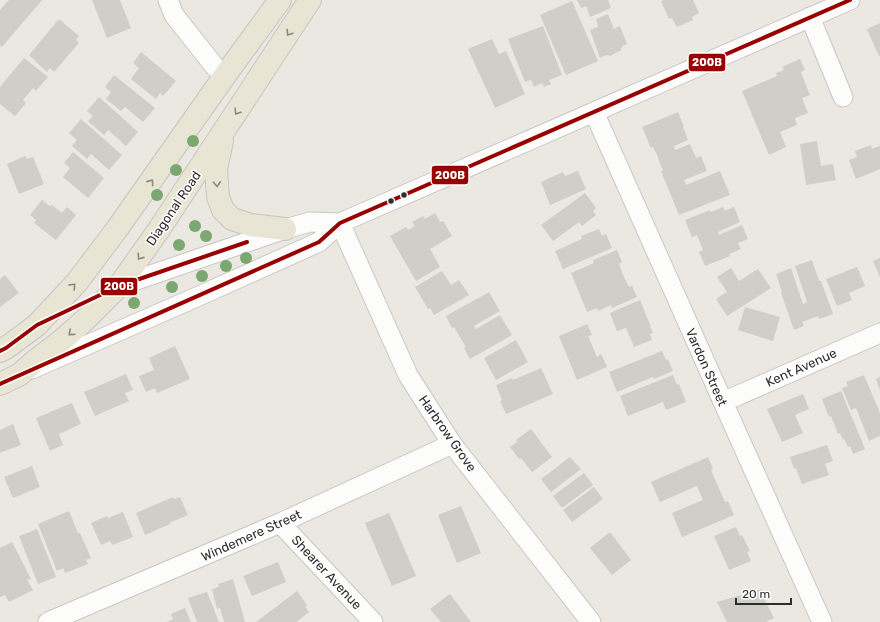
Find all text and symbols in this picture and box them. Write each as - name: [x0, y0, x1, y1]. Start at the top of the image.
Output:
- one-way arrow: [287, 28, 294, 35]
- line badge: 200B: [688, 53, 726, 72]
- text: 200B: [692, 56, 722, 69]
- one-way arrow: [235, 107, 242, 114]
- line badge: 200B: [431, 165, 469, 185]
- street label: Diagonal Road: [143, 168, 205, 249]
- text: 200B: [435, 169, 465, 182]
- one-way arrow: [146, 179, 154, 186]
- one-way arrow: [213, 181, 222, 187]
- unlabelled marker: [399, 190, 409, 200]
- unlabelled marker: [386, 196, 396, 206]
- one-way arrow: [137, 253, 145, 260]
- line badge: 200B: [100, 277, 138, 296]
- text: 200B: [104, 280, 134, 293]
- one-way arrow: [68, 283, 76, 291]
- street label: Vardon Street: [683, 326, 730, 408]
- one-way arrow: [68, 328, 75, 335]
- street label: Kent Avenue: [763, 345, 839, 390]
- street label: Harbrow Grove: [416, 392, 479, 474]
- street label: Windemere Street: [199, 507, 304, 564]
- street label: Shearer Avenue: [289, 532, 365, 612]
- scale bar: [736, 580, 791, 606]
- text: 20 m: [742, 587, 770, 601]

